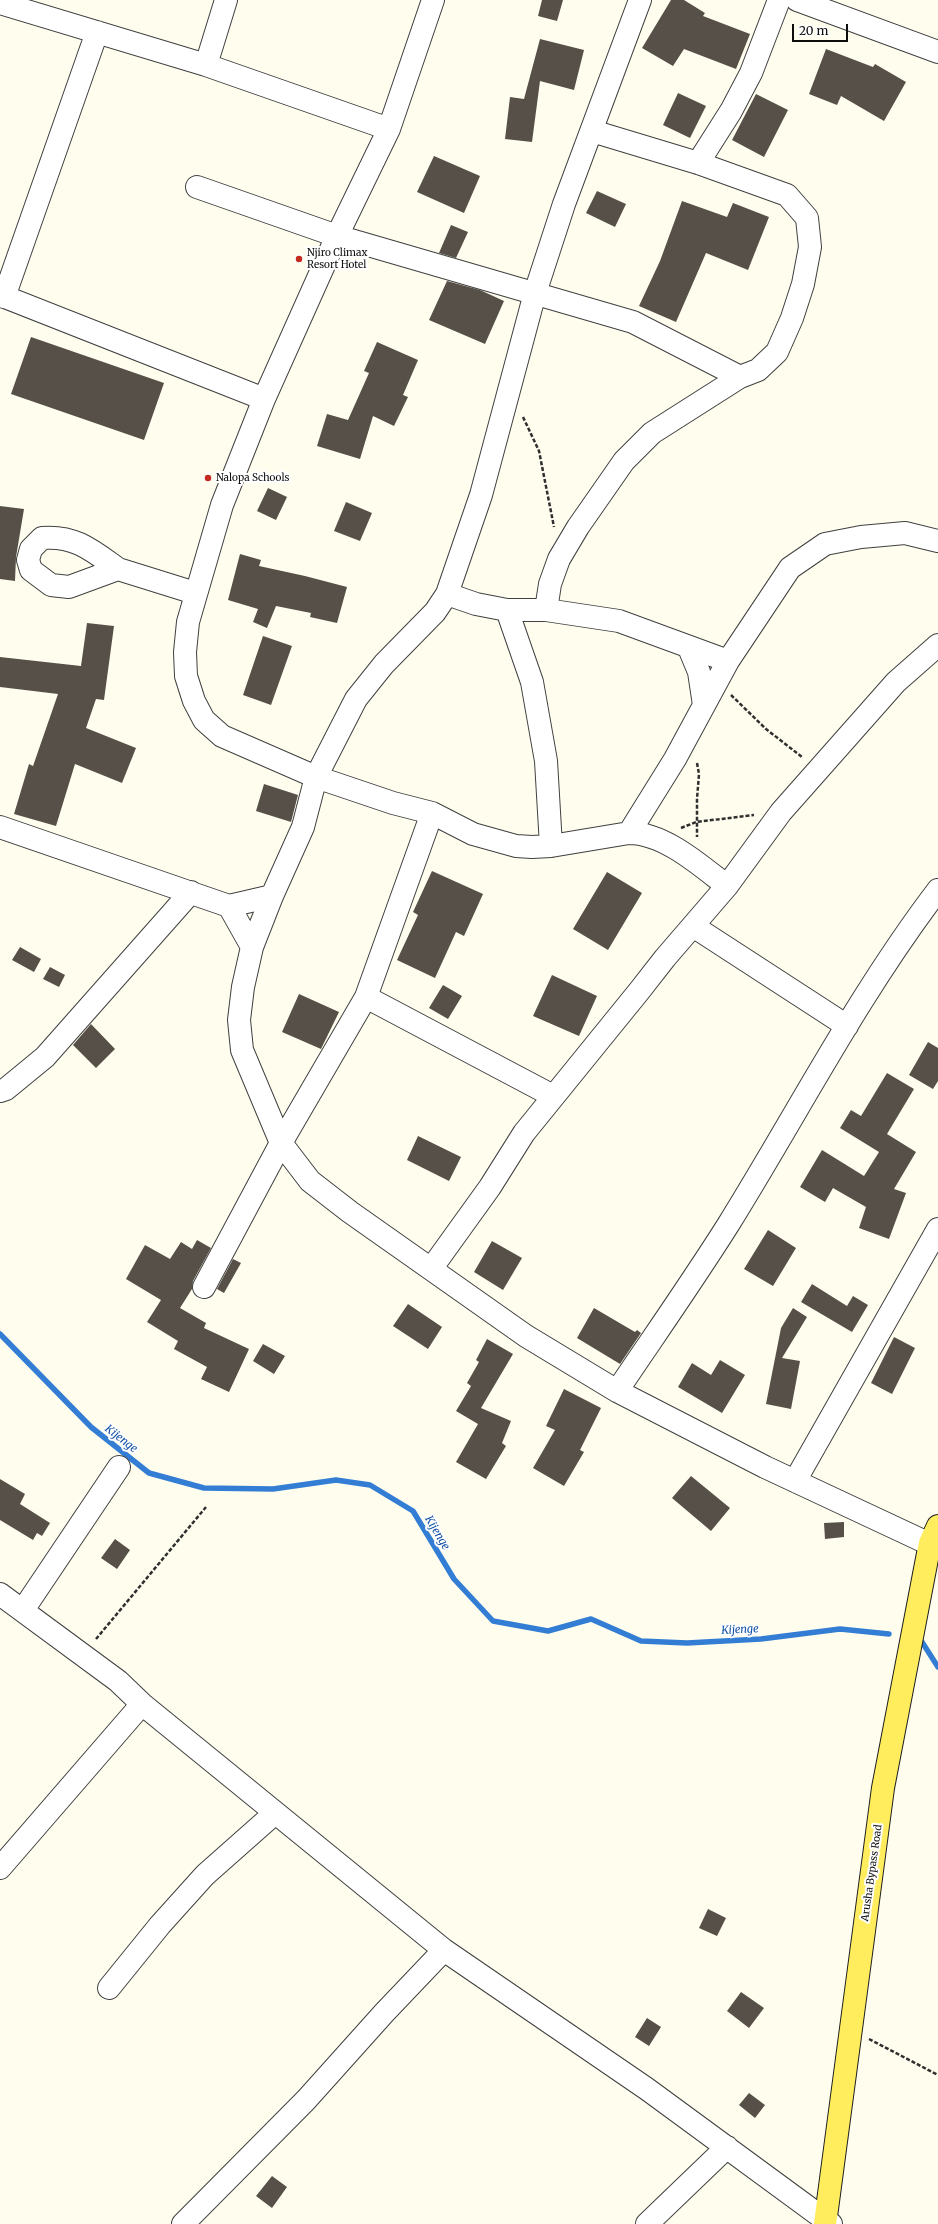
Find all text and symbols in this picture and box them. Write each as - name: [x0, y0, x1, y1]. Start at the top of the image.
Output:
- scale bar: [794, 16, 850, 42]
- text: 20 m: [799, 23, 828, 38]
- place label: Njiro Climax Resort Hotel: [307, 247, 367, 270]
- marker: Njiro Climax Resort Hotel: [294, 254, 304, 264]
- place label: Nalopa Schools: [216, 472, 289, 484]
- marker: Nalopa Schools: [203, 473, 213, 483]
- water label: Kijenge: [102, 1422, 140, 1456]
- water label: Kijenge: [422, 1514, 452, 1552]
- water label: Kijenge: [721, 1622, 759, 1638]
- street label: Arusha Bypass Road: [859, 1824, 885, 1922]

